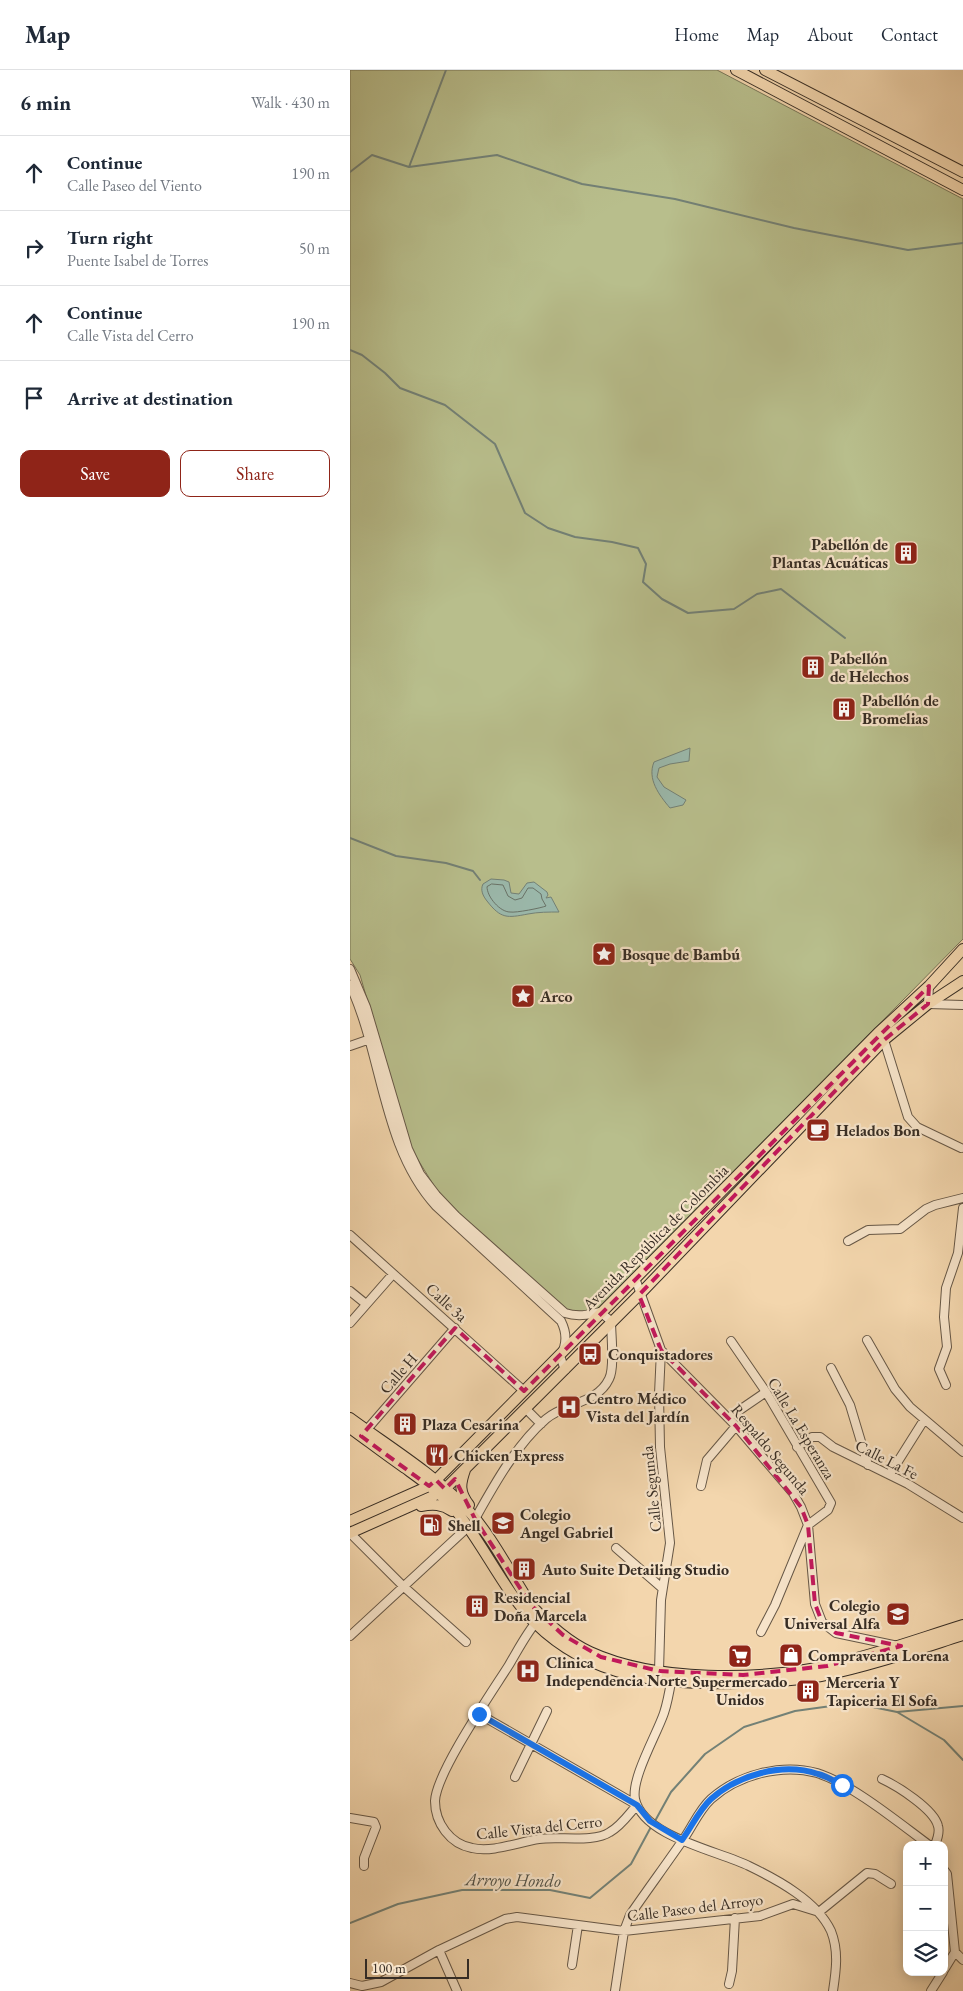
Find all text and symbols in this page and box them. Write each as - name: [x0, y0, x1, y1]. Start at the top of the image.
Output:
- text: Map: [25, 19, 70, 50]
- text: Home: [674, 23, 719, 46]
- text: Map: [747, 23, 779, 46]
- text: About: [807, 23, 853, 46]
- text: Contact: [881, 23, 938, 46]
- text: 6 min: [20, 89, 71, 116]
- text: Walk · 430 m: [251, 92, 330, 113]
- text: Continue: [67, 150, 142, 175]
- icon: ahead: [20, 159, 48, 187]
- text: 190 m: [291, 163, 330, 184]
- text: Calle Paseo del Viento: [67, 175, 202, 196]
- text: Turn right: [67, 225, 153, 250]
- icon: right: [20, 234, 48, 262]
- text: 50 m: [299, 238, 330, 259]
- text: Puente Isabel de Torres: [67, 250, 209, 271]
- text: Continue: [67, 300, 142, 325]
- icon: ahead: [20, 309, 48, 337]
- text: 190 m: [291, 313, 330, 334]
- text: Calle Vista del Cerro: [67, 325, 194, 346]
- icon: arrive: [20, 384, 48, 412]
- text: Arrive at destination: [67, 386, 233, 411]
- button: Save: [20, 450, 170, 497]
- button: Share: [180, 450, 330, 497]
- place label: Pabellón de Plantas Acuáticas: [772, 534, 888, 573]
- building icon: Pabellón de Plantas Acuáticas: [893, 540, 919, 566]
- place label: Pabellón de Helechos: [830, 648, 909, 687]
- building icon: Pabellón de Helechos: [800, 654, 826, 680]
- place label: Pabellón de Bromelias: [862, 690, 939, 729]
- building icon: Pabellón de Bromelias: [831, 696, 857, 722]
- place icon: Bosque de Bambú: [591, 941, 617, 967]
- place label: Bosque de Bambú: [622, 944, 740, 965]
- place icon: Arco: [510, 983, 536, 1009]
- place label: Arco: [539, 986, 573, 1007]
- cafe icon: Helados Bon: [805, 1117, 831, 1143]
- place label: Helados Bon: [836, 1120, 920, 1141]
- street label: Avenida República de Colombia: [577, 1159, 733, 1316]
- street label: Calle 3a: [421, 1278, 472, 1327]
- bus stop icon: Conquistadores: [577, 1341, 603, 1367]
- place label: Conquistadores: [608, 1344, 713, 1365]
- street label: Calle H: [375, 1348, 422, 1398]
- street label: Calle La Esperanza: [763, 1374, 841, 1484]
- place label: Centro Médico Vista del Jardín: [586, 1388, 689, 1427]
- hospital icon: Centro Médico Vista del Jardín: [556, 1394, 582, 1420]
- street label: Respaldo Segunda: [726, 1400, 815, 1500]
- building icon: Plaza Cesarina: [392, 1411, 418, 1437]
- place label: Plaza Cesarina: [422, 1414, 520, 1435]
- street label: Calle La Fe: [852, 1435, 922, 1484]
- restaurant icon: Chicken Express: [424, 1442, 450, 1468]
- street label: Calle Segunda: [636, 1444, 666, 1533]
- place label: Chicken Express: [454, 1445, 564, 1466]
- place label: Colegio Angel Gabriel: [519, 1504, 614, 1543]
- school or university icon: Colegio Angel Gabriel: [490, 1510, 516, 1536]
- fuel station icon: Shell: [418, 1512, 444, 1538]
- place label: Shell: [448, 1515, 481, 1536]
- building icon: Auto Suite Detailing Studio: [511, 1556, 537, 1582]
- place label: Auto Suite Detailing Studio: [541, 1559, 729, 1580]
- place label: Residencial Doña Marcela: [494, 1587, 588, 1626]
- building icon: Residencial Doña Marcela: [464, 1593, 490, 1619]
- place label: Colegio Universal Alfa: [784, 1595, 881, 1634]
- school or university icon: Colegio Universal Alfa: [885, 1601, 911, 1627]
- shop icon: Compraventa Lorena: [778, 1642, 804, 1668]
- supermarket icon: Supermercado Unidos: [727, 1643, 753, 1669]
- place label: Compraventa Lorena: [808, 1645, 950, 1666]
- place label: Clinica Independencia Norte: [546, 1652, 687, 1691]
- hospital icon: Clinica Independencia Norte: [515, 1658, 541, 1684]
- place label: Supermercado Unidos: [693, 1671, 787, 1710]
- place label: Merceria Y Tapiceria El Sofa: [826, 1672, 939, 1711]
- building icon: Merceria Y Tapiceria El Sofa: [795, 1678, 821, 1704]
- route end: [468, 1703, 491, 1726]
- route start: [831, 1774, 854, 1797]
- street label: Calle Vista del Cerro: [475, 1810, 603, 1845]
- map controls: [903, 1841, 948, 1976]
- button: +: [903, 1841, 948, 1886]
- water label: Arroyo Hondo: [463, 1867, 561, 1893]
- button: −: [903, 1886, 948, 1931]
- street label: Calle Paseo del Arroyo: [626, 1889, 764, 1926]
- button: layers: [903, 1931, 948, 1976]
- scale bar: [365, 1956, 469, 1979]
- text: 100 m: [372, 1959, 406, 1977]

